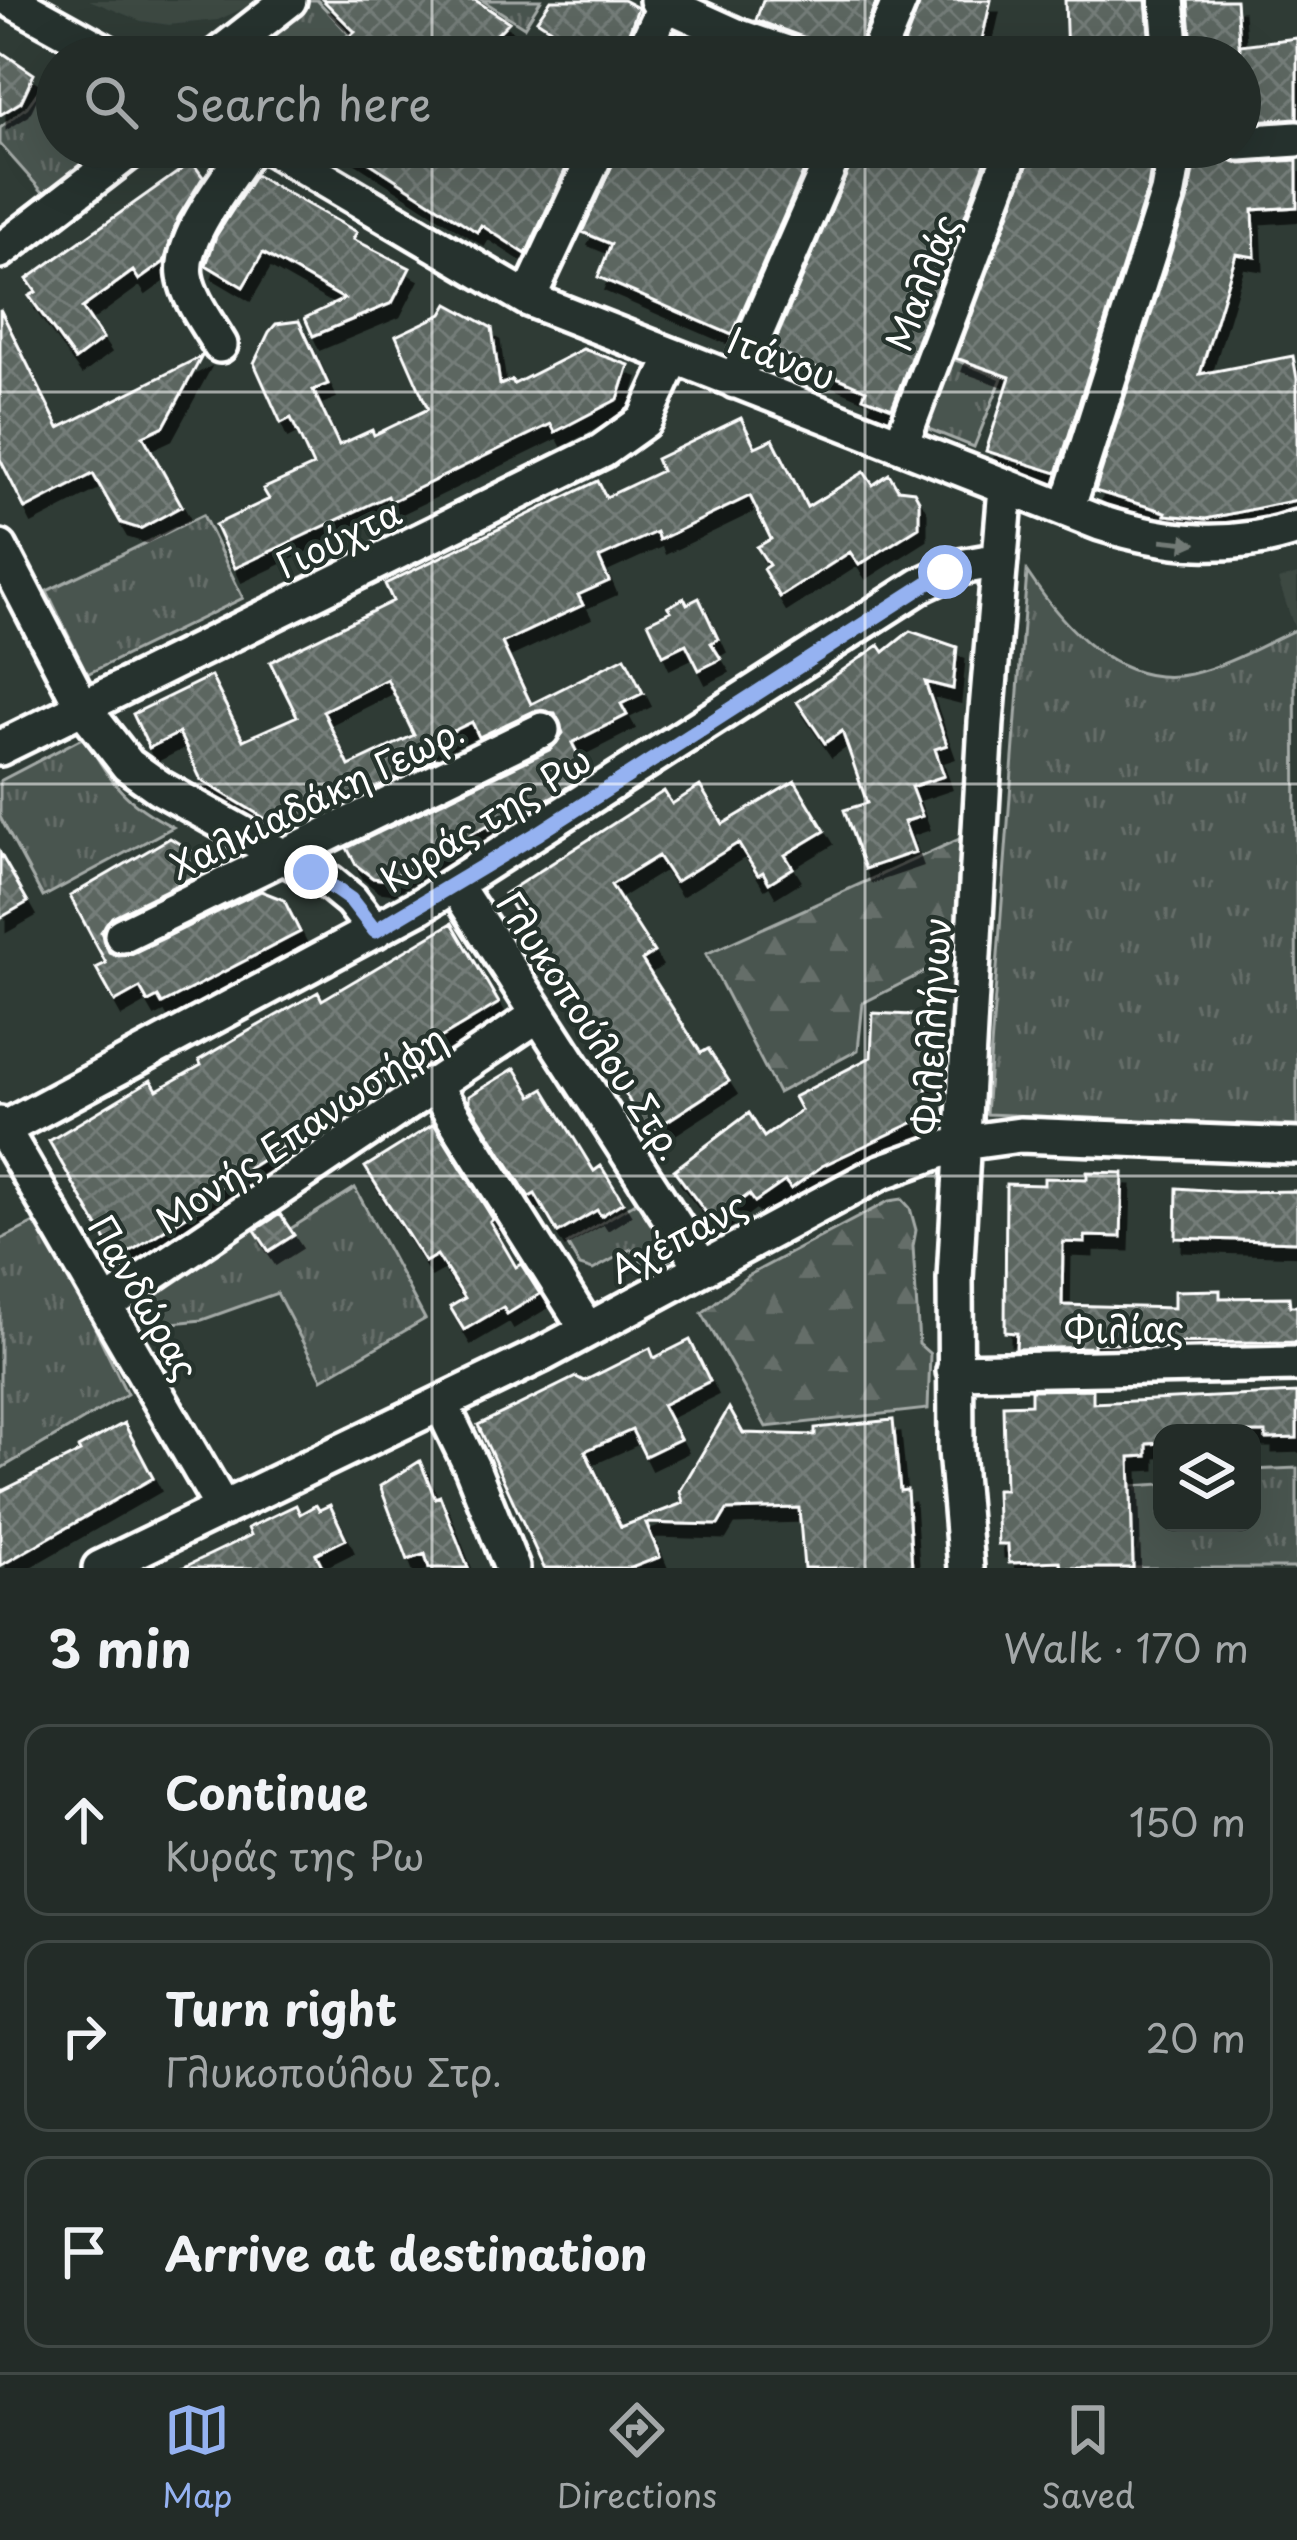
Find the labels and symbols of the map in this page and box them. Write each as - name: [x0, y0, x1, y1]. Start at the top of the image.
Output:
- street label: Μαλλάς: [870, 206, 972, 358]
- street label: Ιτάνου: [720, 312, 844, 402]
- street label: Γιούχτα: [266, 483, 410, 591]
- one-way arrow: [1161, 532, 1198, 551]
- route start: [918, 545, 972, 599]
- street label: Χαλκιαδάκη Γεωρ.: [160, 702, 472, 892]
- street label: Κυράς της Ρω: [369, 732, 601, 904]
- route end: [284, 845, 338, 899]
- street label: Γλυκοπούλου Στρ.: [485, 880, 699, 1170]
- street label: Φιλελλήνων: [897, 915, 963, 1137]
- street label: Μονής Επανωσήφη: [144, 1010, 456, 1246]
- street label: Αχέπανς: [598, 1177, 756, 1295]
- street label: Πανδώρας: [76, 1204, 214, 1390]
- street label: Φιλίας: [1063, 1300, 1185, 1356]

